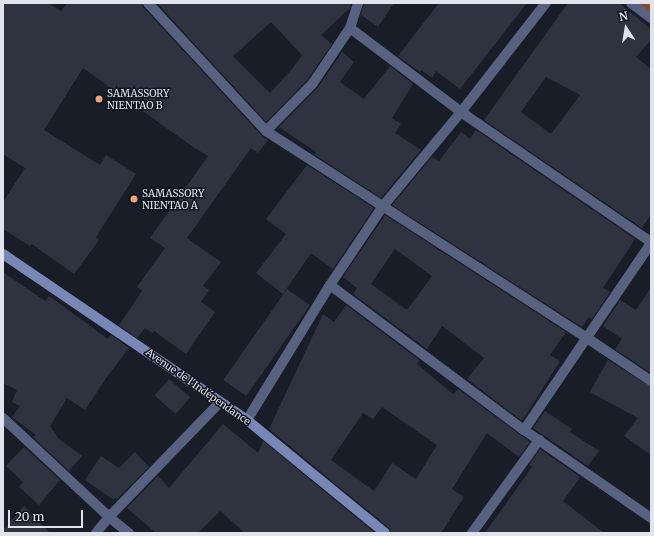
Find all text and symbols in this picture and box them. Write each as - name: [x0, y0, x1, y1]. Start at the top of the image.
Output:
- north arrow: [606, 8, 646, 48]
- text: N: [618, 9, 629, 24]
- place label: SAMASSORY NIENTAO B: [107, 87, 169, 110]
- marker: SAMASSORY NIENTAO B: [94, 94, 104, 104]
- place label: SAMASSORY NIENTAO A: [142, 187, 204, 210]
- marker: SAMASSORY NIENTAO A: [129, 194, 139, 204]
- street label: Avenue de l'Indépendance: [143, 346, 253, 428]
- scale bar: [10, 502, 85, 528]
- text: 20 m: [15, 509, 44, 524]

